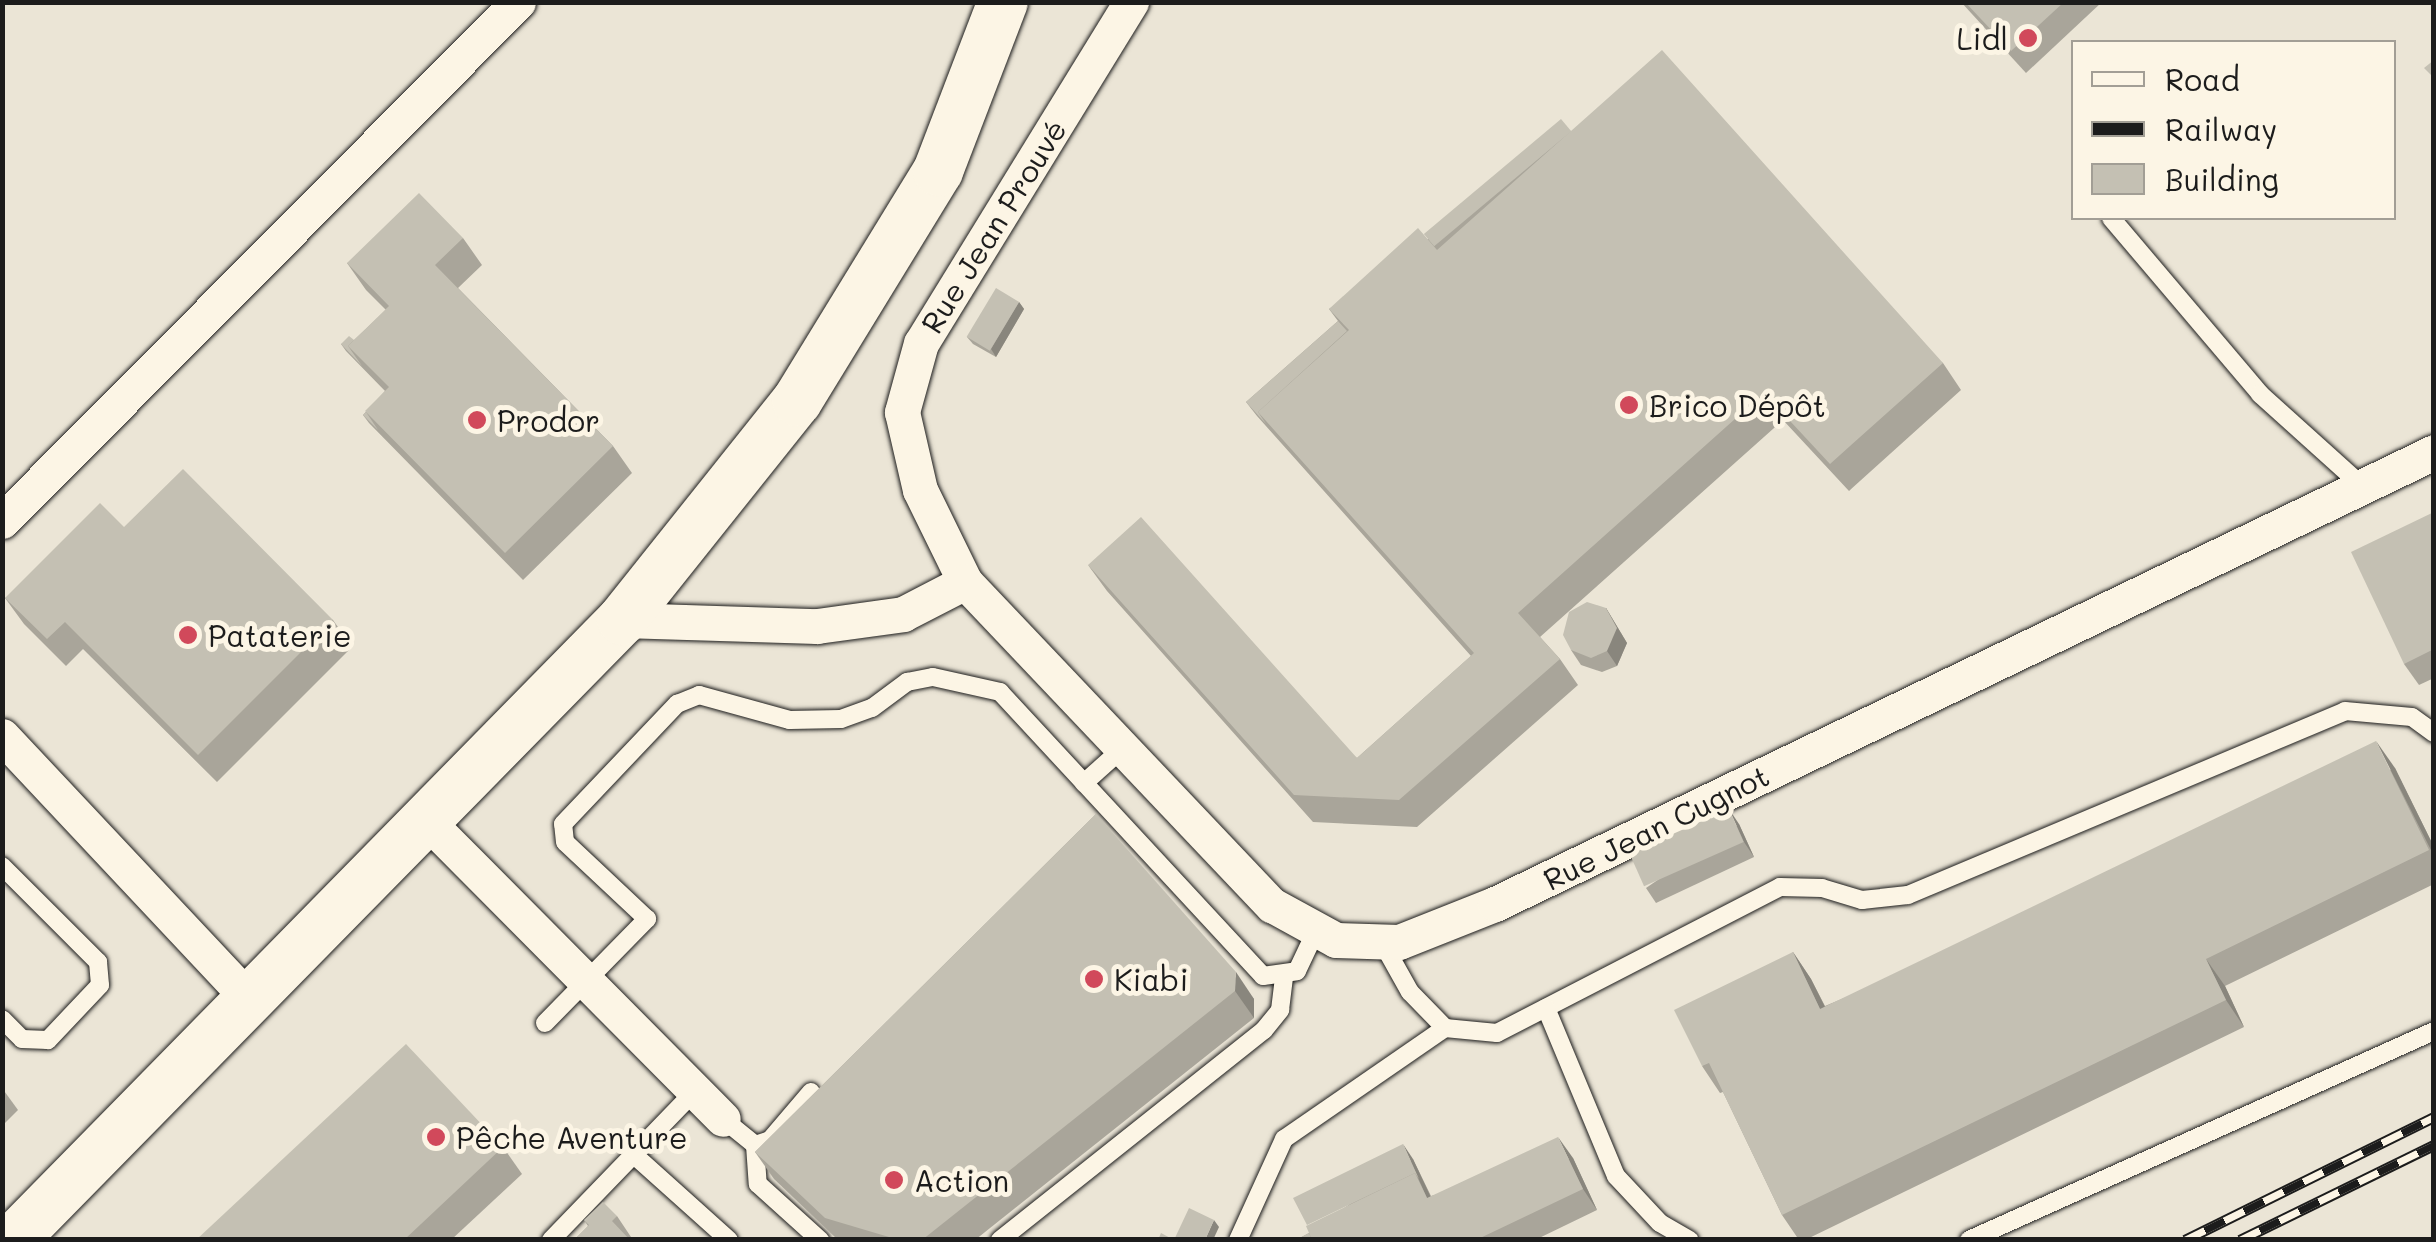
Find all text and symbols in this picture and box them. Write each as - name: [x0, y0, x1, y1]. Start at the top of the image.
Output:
- place label: Lidl: [1956, 20, 2008, 56]
- marker: Lidl: [2017, 27, 2039, 49]
- legend: [2071, 40, 2396, 220]
- text: Road: [2165, 59, 2240, 99]
- text: Railway: [2165, 109, 2277, 149]
- street label: Rue Jean Prouvé: [913, 113, 1073, 339]
- text: Building: [2165, 159, 2279, 199]
- place label: Brico Dépôt: [1649, 387, 1826, 423]
- marker: Brico Dépôt: [1618, 394, 1640, 416]
- place label: Prodor: [497, 402, 600, 438]
- marker: Prodor: [466, 409, 488, 431]
- place label: Pataterie: [208, 617, 351, 653]
- marker: Pataterie: [177, 624, 199, 646]
- street label: Rue Jean Cugnot: [1537, 757, 1775, 897]
- place label: Kiabi: [1114, 961, 1188, 997]
- marker: Kiabi: [1083, 968, 1105, 990]
- place label: Pêche Aventure: [456, 1119, 688, 1155]
- marker: Pêche Aventure: [425, 1126, 447, 1148]
- place label: Action: [914, 1162, 1009, 1198]
- marker: Action: [883, 1169, 905, 1191]

